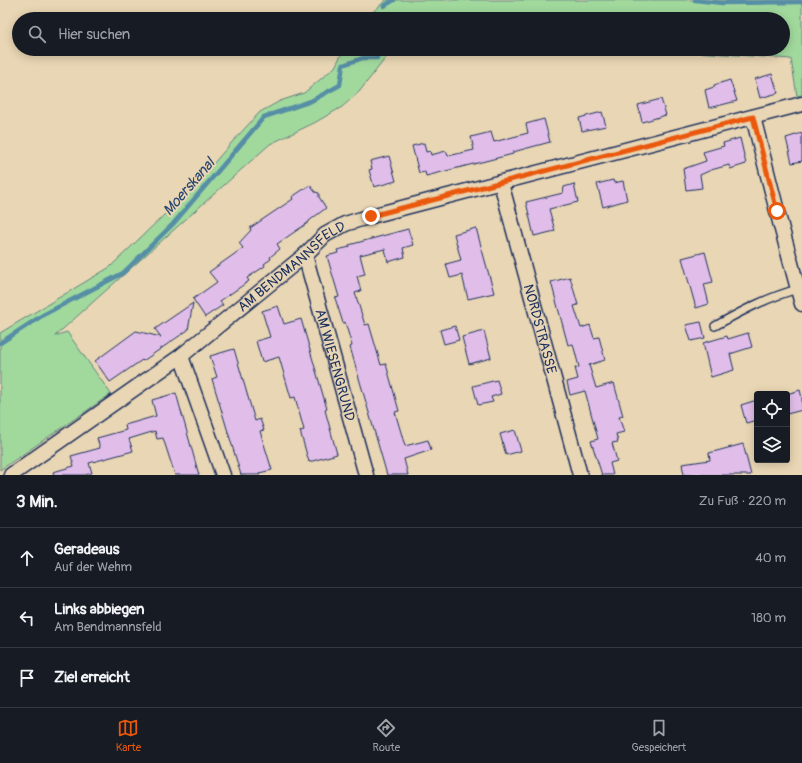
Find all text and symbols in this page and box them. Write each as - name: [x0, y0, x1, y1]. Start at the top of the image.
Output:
- search box: [12, 12, 790, 56]
- icon: search: [26, 23, 48, 45]
- text: Hier suchen: [58, 25, 130, 44]
- water label: Moerskanal: [159, 153, 220, 220]
- route start: [768, 202, 786, 220]
- route end: [362, 207, 380, 225]
- street label: AM BENDMANNSFELD: [234, 217, 348, 315]
- street label: NORDSTRASSE: [520, 282, 561, 375]
- street label: AM WIESENGRUND: [312, 307, 359, 423]
- map controls: [754, 391, 790, 463]
- button: locate: [754, 391, 790, 427]
- button: layers: [754, 427, 790, 463]
- text: 3 Min.: [16, 491, 58, 512]
- text: Zu Fuß · 220 m: [699, 493, 786, 509]
- text: Geradeaus: [54, 540, 120, 559]
- icon: ahead: [16, 547, 38, 569]
- text: 40 m: [755, 550, 786, 566]
- text: Auf der Wehm: [54, 559, 132, 575]
- text: Links abbiegen: [54, 600, 145, 619]
- icon: left: [16, 607, 38, 629]
- text: 180 m: [751, 610, 786, 626]
- text: Am Bendmannsfeld: [54, 619, 162, 635]
- icon: arrive: [16, 667, 38, 689]
- text: Ziel erreicht: [54, 668, 130, 687]
- tab: Karte: [116, 717, 141, 754]
- tab: Route: [373, 717, 400, 754]
- tab: Gespeichert: [632, 717, 686, 754]

